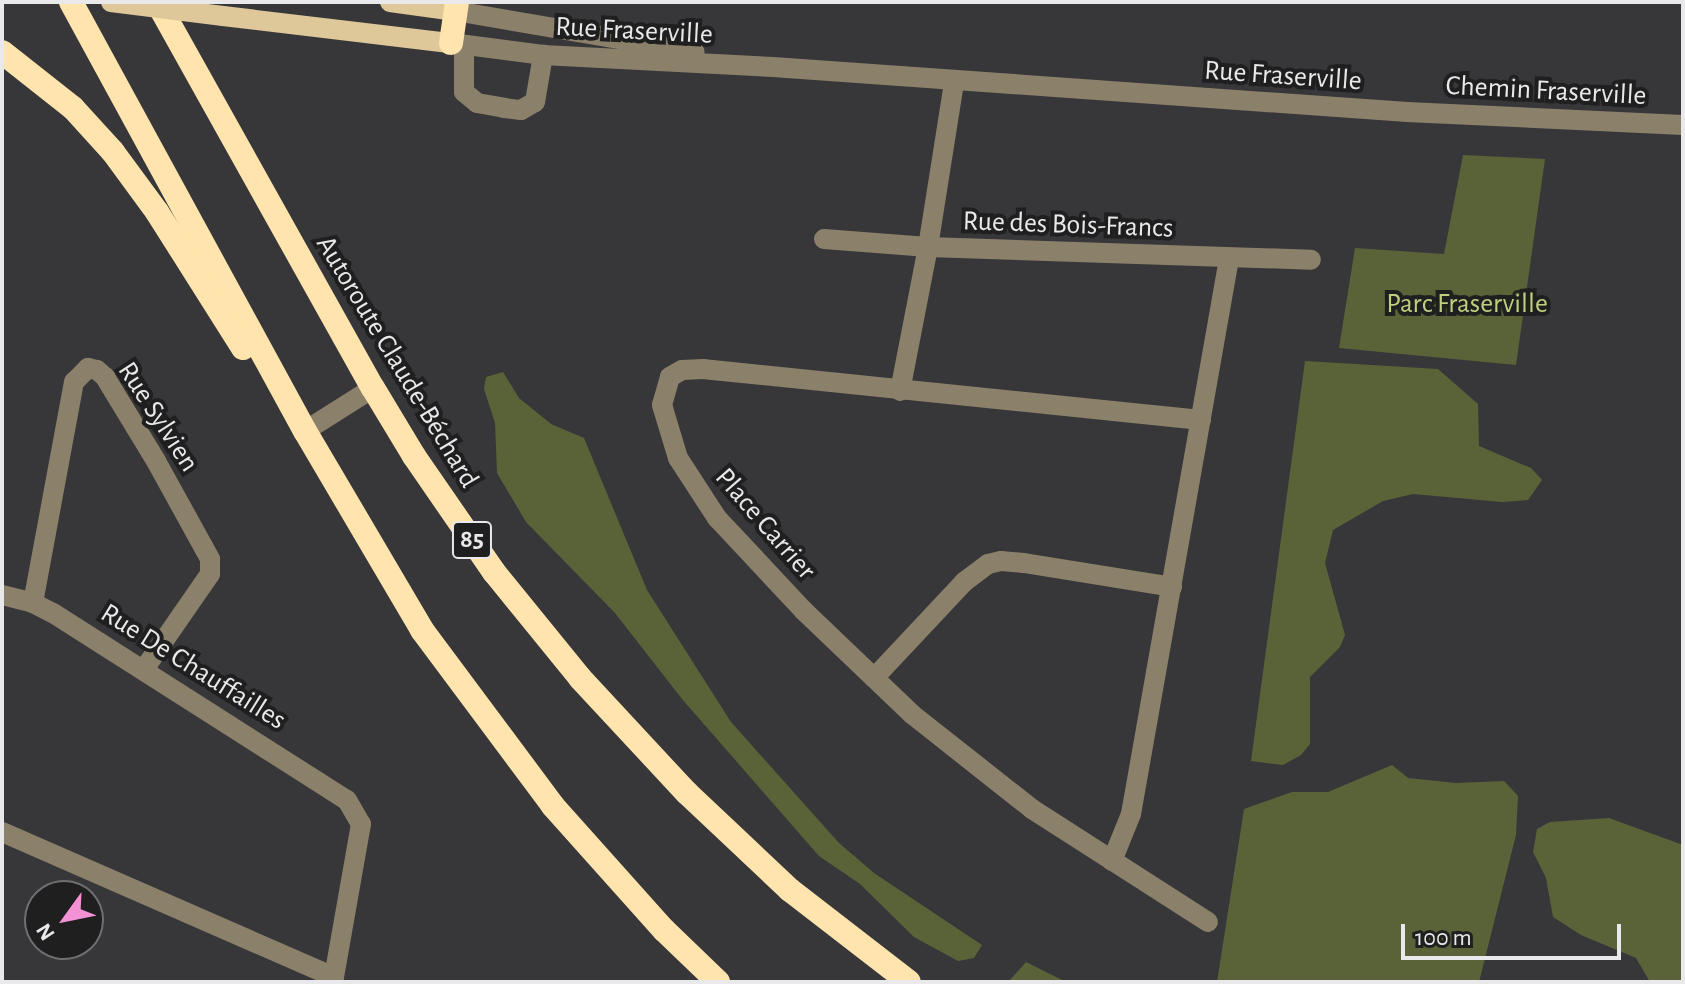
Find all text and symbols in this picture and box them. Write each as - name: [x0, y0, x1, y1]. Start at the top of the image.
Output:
- street label: Rue Fraserville: [554, 10, 714, 52]
- street label: Rue Fraserville: [1203, 54, 1363, 98]
- street label: Chemin Fraserville: [1445, 69, 1647, 113]
- street label: Rue des Bois-Francs: [962, 205, 1174, 245]
- street label: Autoroute Claude-Béchard: [308, 230, 486, 494]
- park label: Parc Fraserville: [1386, 287, 1548, 321]
- street label: Rue Sylvien: [110, 356, 206, 478]
- street label: Place Carrier: [707, 461, 823, 587]
- road number: 85: [450, 518, 494, 562]
- street label: Rue De Chauffailles: [94, 597, 292, 737]
- north arrow: [24, 880, 104, 960]
- scale bar: [1405, 908, 1625, 958]
- text: N: [32, 920, 59, 944]
- text: 100 m: [1415, 926, 1472, 950]

